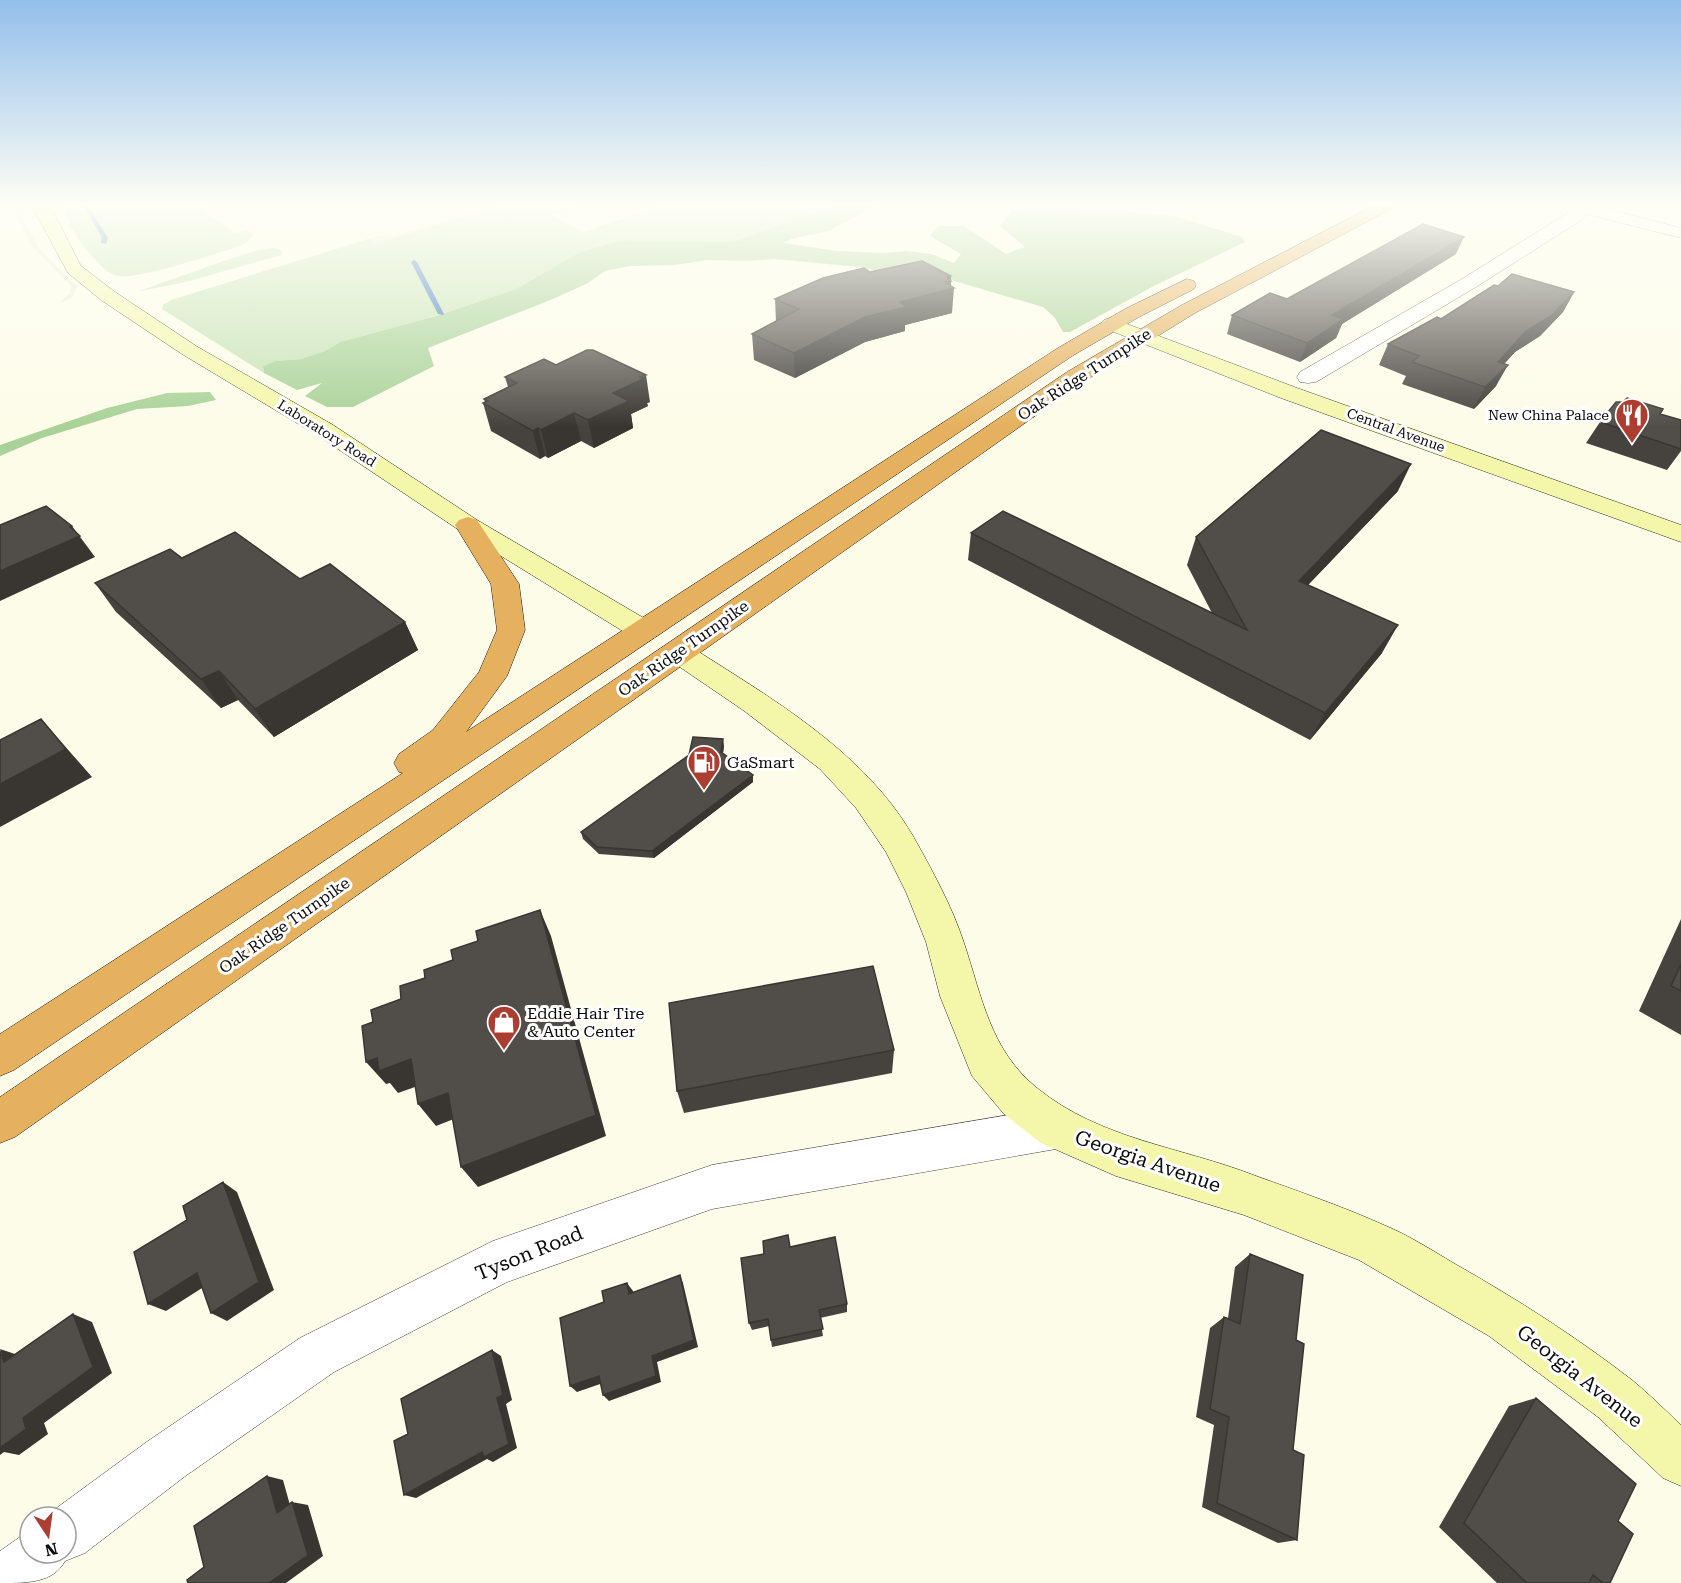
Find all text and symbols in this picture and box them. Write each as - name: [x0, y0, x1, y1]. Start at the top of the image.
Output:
- street label: Oak Ridge Turnpike: [1014, 324, 1155, 425]
- street label: Laboratory Road: [275, 396, 379, 470]
- restaurant icon: New China Palace: [1614, 397, 1650, 444]
- street label: Central Avenue: [1345, 405, 1448, 455]
- place label: New China Palace: [1488, 407, 1609, 423]
- street label: Oak Ridge Turnpike: [614, 596, 752, 701]
- fuel station icon: GaSmart: [686, 744, 722, 791]
- place label: GaSmart: [727, 753, 794, 772]
- street label: Oak Ridge Turnpike: [215, 873, 353, 978]
- shop icon: Eddie Hair Tire & Auto Center: [486, 1004, 522, 1051]
- place label: Eddie Hair Tire & Auto Center: [527, 1004, 645, 1041]
- street label: Georgia Avenue: [1072, 1125, 1224, 1197]
- street label: Tyson Road: [472, 1220, 586, 1285]
- street label: Georgia Avenue: [1512, 1320, 1648, 1432]
- north arrow: [18, 1505, 78, 1565]
- text: N: [43, 1538, 59, 1560]

